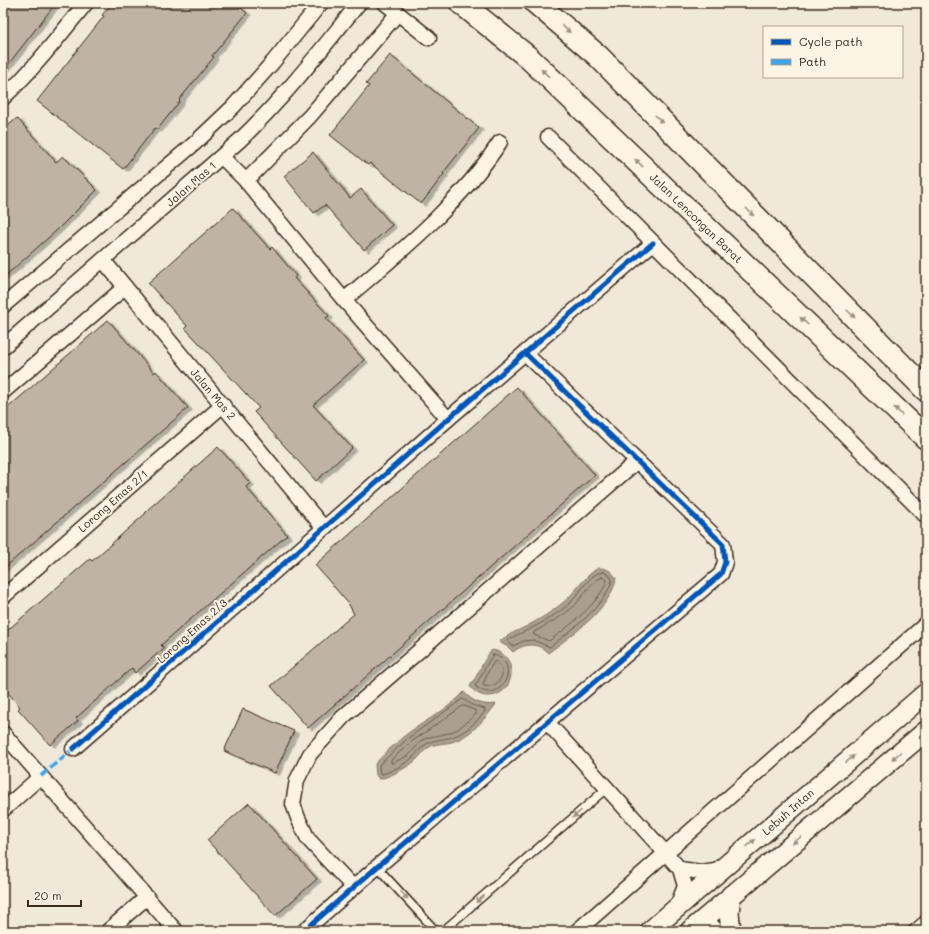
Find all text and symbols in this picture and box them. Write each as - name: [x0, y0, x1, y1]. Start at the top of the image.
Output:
- one-way arrow: [561, 24, 571, 33]
- legend: [763, 26, 903, 78]
- text: Cycle path: [799, 33, 862, 49]
- text: Path: [799, 53, 826, 69]
- one-way arrow: [540, 68, 550, 78]
- one-way arrow: [654, 114, 664, 124]
- street label: Jalan Mas 1: [163, 158, 219, 209]
- one-way arrow: [634, 158, 644, 168]
- street label: Jalan Lencongan Barat: [647, 169, 746, 266]
- one-way arrow: [745, 207, 755, 217]
- one-way arrow: [846, 309, 856, 319]
- one-way arrow: [799, 316, 809, 326]
- street label: Jalan Mas 2: [187, 365, 239, 423]
- one-way arrow: [893, 406, 903, 416]
- street label: Lorong Emas 2/1: [75, 466, 151, 535]
- street label: Lorong Emas 2/3: [153, 595, 230, 666]
- one-way arrow: [891, 752, 902, 761]
- one-way arrow: [844, 754, 855, 763]
- street label: Lebuh Intan: [759, 785, 817, 838]
- one-way arrow: [572, 809, 583, 818]
- one-way arrow: [792, 836, 802, 845]
- one-way arrow: [746, 839, 756, 848]
- scale bar: [28, 882, 81, 908]
- text: 20 m: [34, 887, 62, 903]
- one-way arrow: [399, 890, 408, 901]
- one-way arrow: [474, 895, 485, 904]

